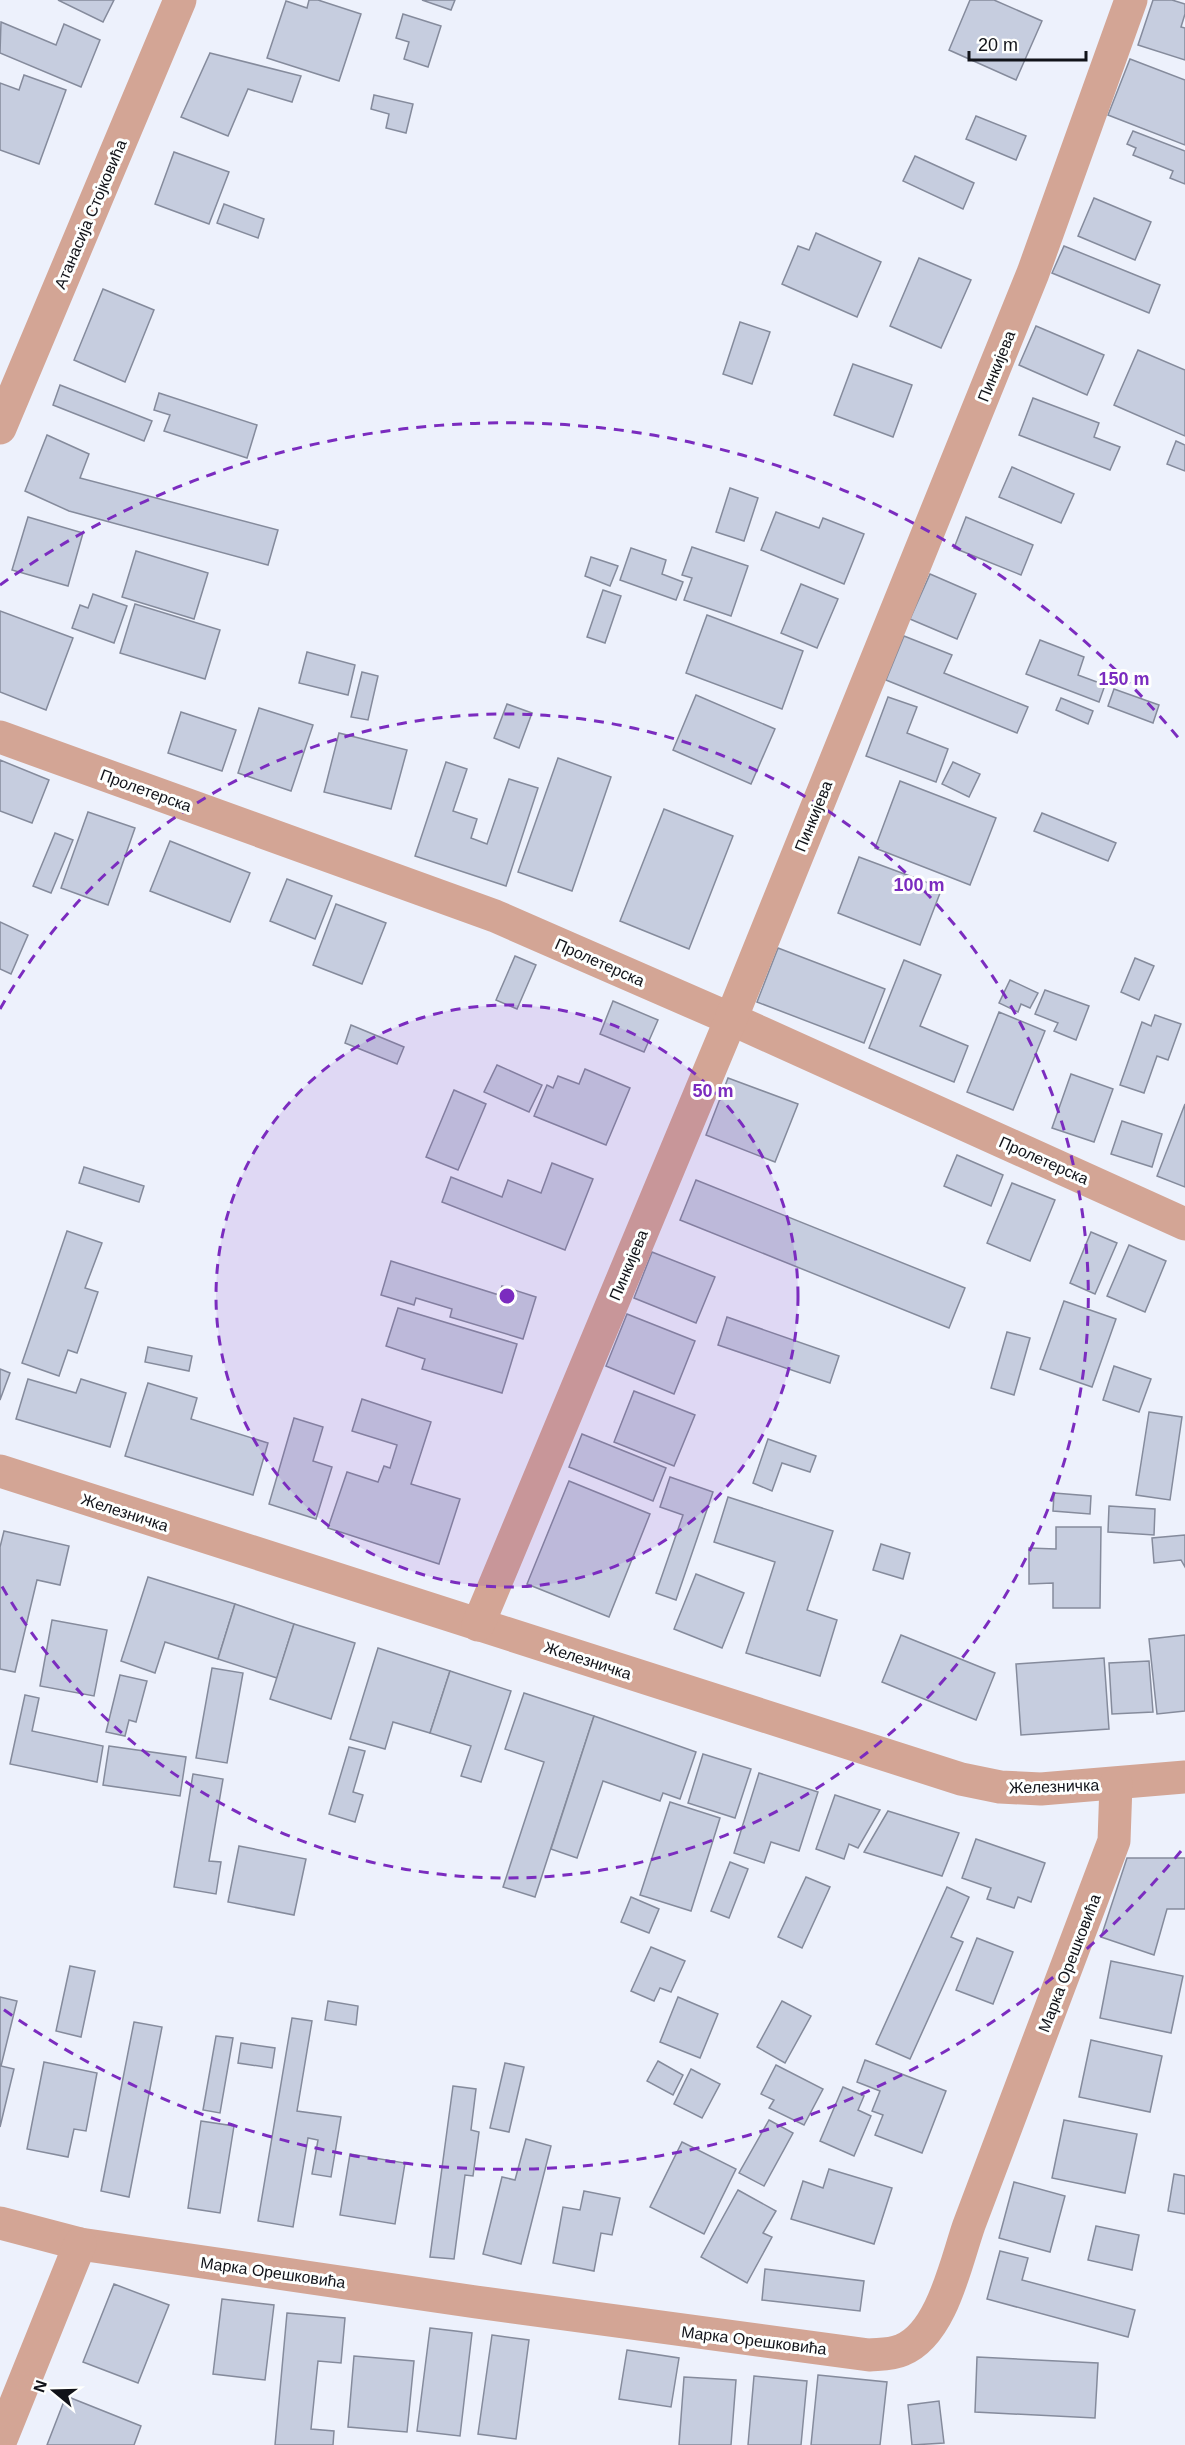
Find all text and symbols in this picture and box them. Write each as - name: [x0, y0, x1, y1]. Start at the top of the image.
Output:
- scale bar: [969, 24, 1086, 62]
- text: 20 m: [978, 35, 1018, 55]
- street label: Атанасија Стојковића: [51, 137, 130, 291]
- street label: Пинкијева: [975, 328, 1018, 404]
- text: 150 m: [1098, 669, 1150, 689]
- street label: Пролетерска: [98, 766, 194, 815]
- street label: Пинкијева: [792, 778, 835, 854]
- text: 100 m: [893, 875, 945, 895]
- street label: Пролетерска: [553, 935, 647, 990]
- text: 50 m: [692, 1081, 734, 1101]
- street label: Пролетерска: [997, 1133, 1091, 1188]
- street label: Пинкијева: [606, 1227, 651, 1303]
- centre of rings: [497, 1286, 517, 1306]
- street label: Железничка: [79, 1490, 171, 1535]
- street label: Железничка: [542, 1638, 634, 1683]
- street label: Железничка: [1008, 1776, 1100, 1797]
- street label: Марка Орешковића: [1035, 1892, 1104, 2035]
- street label: Марка Орешковића: [199, 2254, 347, 2291]
- street label: Марка Орешковића: [680, 2323, 828, 2358]
- north arrow: [24, 2361, 84, 2421]
- text: N: [30, 2378, 50, 2395]

